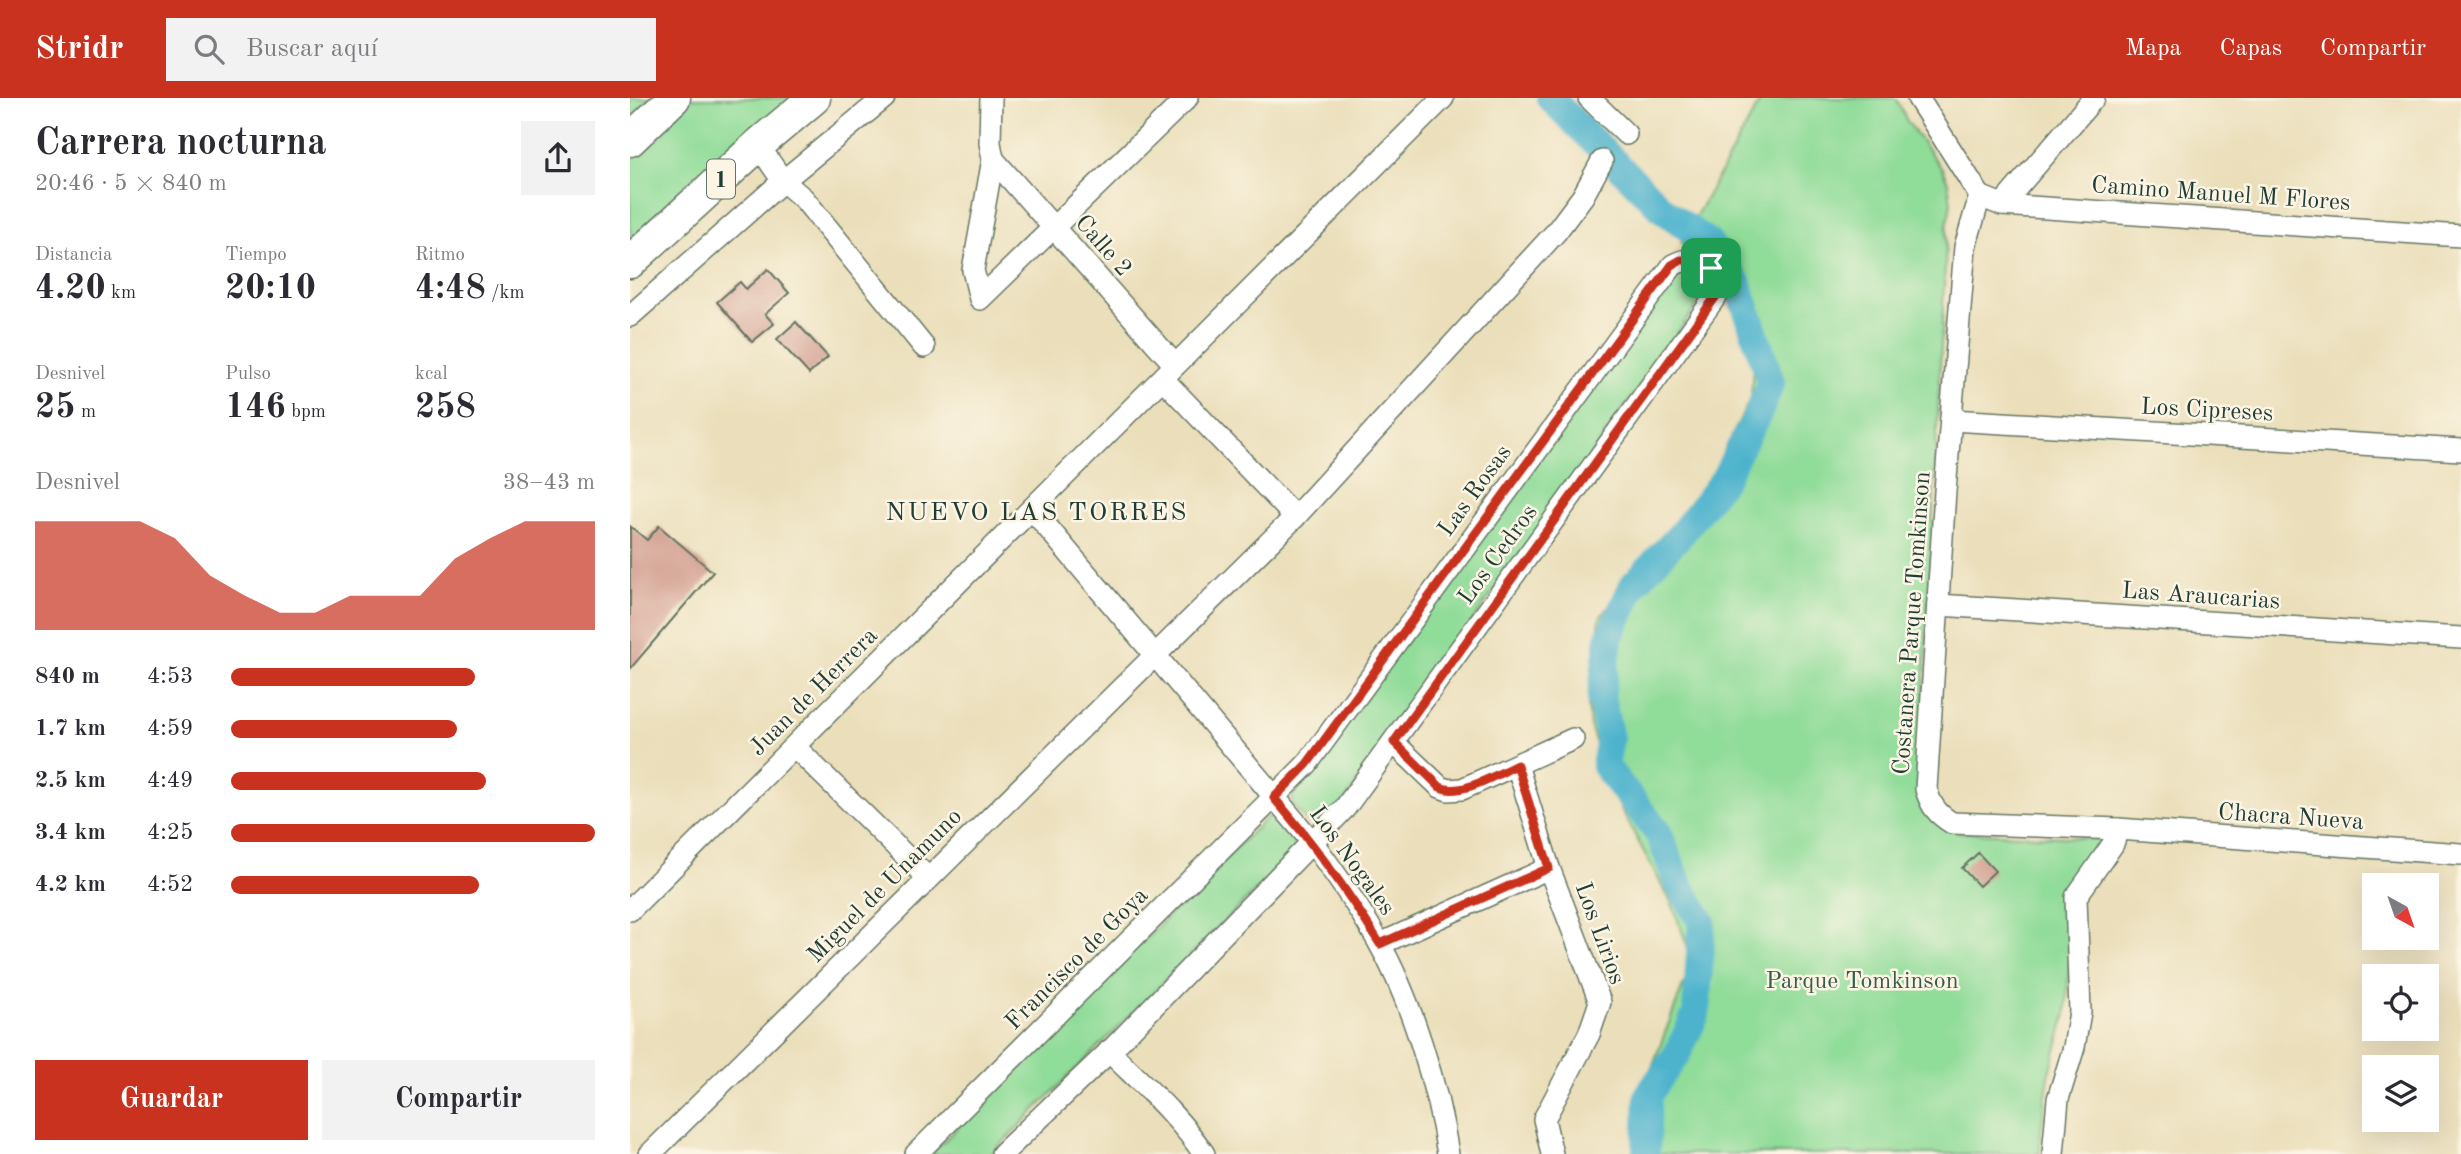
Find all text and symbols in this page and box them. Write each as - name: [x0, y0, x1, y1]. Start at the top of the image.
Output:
- search box: [166, 18, 656, 81]
- icon: search: [190, 30, 228, 68]
- text: Stridr: [35, 33, 124, 66]
- text: Buscar aquí: [246, 36, 378, 62]
- text: Mapa: [2125, 37, 2181, 61]
- text: Capas: [2219, 37, 2282, 61]
- text: Compartir: [2320, 37, 2426, 61]
- button: share: [521, 121, 595, 195]
- text: Carrera nocturna: [35, 125, 326, 163]
- road number: 1: [707, 159, 735, 198]
- text: 20:46 · 5 × 840 m: [35, 172, 227, 195]
- street label: Camino Manuel M Flores: [2090, 174, 2351, 216]
- street label: Calle 2: [1070, 211, 1135, 282]
- pin: [1681, 238, 1741, 298]
- text: Distancia: [35, 246, 112, 265]
- text: Tiempo: [225, 246, 287, 265]
- text: Ritmo: [415, 246, 465, 265]
- icon: arrive: [1692, 249, 1730, 287]
- text: 4.20: [35, 271, 106, 306]
- text: 20:10: [225, 271, 316, 306]
- text: 4:48: [415, 271, 486, 306]
- text: km: [106, 284, 136, 303]
- text: /km: [486, 284, 525, 303]
- text: Desnivel: [35, 365, 105, 384]
- text: Pulso: [225, 365, 271, 384]
- text: kcal: [415, 365, 448, 384]
- text: 25: [35, 390, 76, 425]
- text: 146: [225, 390, 286, 425]
- text: 258: [415, 390, 476, 425]
- street label: Los Cipreses: [2140, 396, 2274, 426]
- text: m: [76, 403, 96, 422]
- text: bpm: [286, 403, 326, 422]
- street label: Las Rosas: [1435, 441, 1517, 541]
- street label: Costanera Parque Tomkinson: [1890, 470, 1936, 776]
- text: Desnivel: [35, 471, 120, 494]
- text: 38–43 m: [503, 471, 595, 494]
- district label: NUEVO LAS TORRES: [886, 500, 1188, 526]
- street label: Los Cedros: [1455, 501, 1543, 610]
- street label: Las Araucarias: [2121, 579, 2281, 615]
- street label: Juan de Herrera: [746, 624, 883, 761]
- text: 840 m: [35, 665, 100, 688]
- text: 4:53: [147, 665, 193, 688]
- text: 1.7 km: [35, 717, 106, 740]
- text: 4:59: [147, 717, 193, 740]
- text: 2.5 km: [35, 769, 106, 792]
- text: 4:49: [147, 769, 193, 792]
- street label: Chacra Nueva: [2217, 801, 2365, 835]
- street label: Los Nogales: [1304, 802, 1399, 920]
- street label: Miguel de Unamuno: [804, 805, 967, 968]
- text: 3.4 km: [35, 821, 106, 844]
- text: 4:25: [147, 821, 193, 844]
- text: 4.2 km: [35, 873, 106, 896]
- text: 4:52: [147, 873, 193, 896]
- north arrow: [2362, 873, 2440, 950]
- map controls: [2362, 873, 2439, 1132]
- street label: Los Lirios: [1570, 880, 1629, 988]
- street label: Francisco de Goya: [1002, 883, 1153, 1035]
- button: locate: [2362, 964, 2439, 1041]
- park label: Parque Tomkinson: [1765, 970, 1959, 994]
- button: layers: [2362, 1055, 2439, 1132]
- button: Guardar: [35, 1060, 308, 1140]
- button: Compartir: [322, 1060, 595, 1140]

